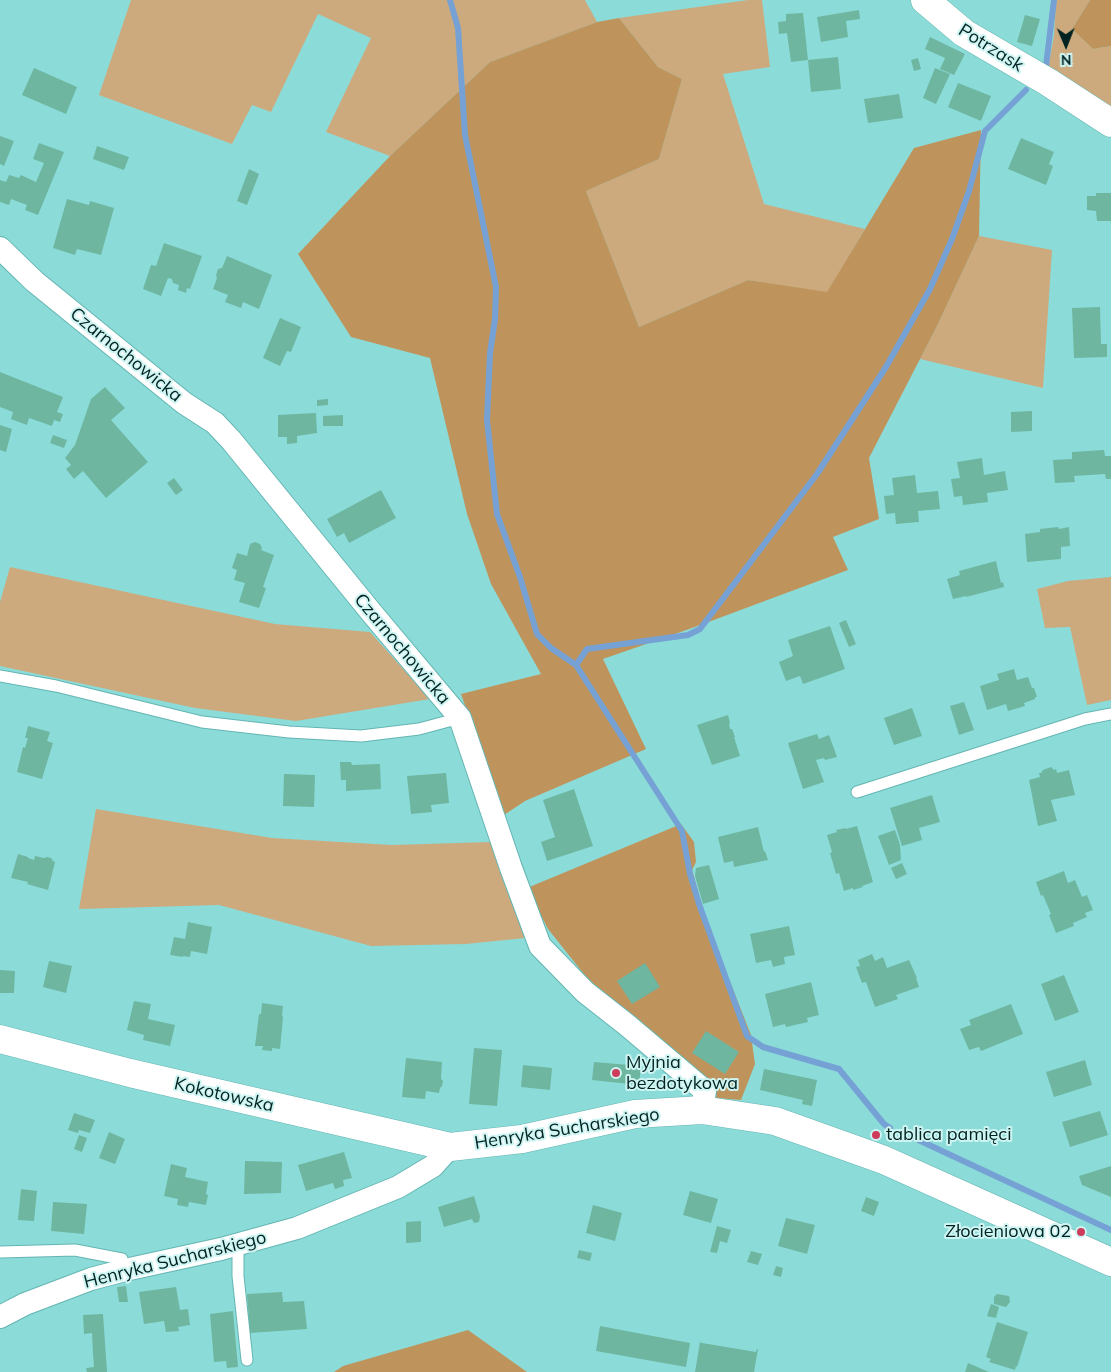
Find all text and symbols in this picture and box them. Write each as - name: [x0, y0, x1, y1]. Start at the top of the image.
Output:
- street label: Potrzask: [954, 20, 1028, 76]
- north arrow: [1041, 20, 1091, 70]
- text: N: [1061, 51, 1072, 69]
- street label: Czarnochowicka: [66, 303, 186, 407]
- street label: Czarnochowicka: [349, 589, 455, 709]
- place label: Myjnia bezdotykowa: [626, 1052, 738, 1094]
- marker: Myjnia bezdotykowa: [610, 1067, 622, 1079]
- street label: Kokotowska: [172, 1073, 276, 1117]
- street label: Henryka Sucharskiego: [473, 1104, 661, 1154]
- place label: tablica pamięci: [886, 1124, 1011, 1146]
- marker: tablica pamięci: [870, 1129, 882, 1141]
- place label: Złocieniowa 02: [945, 1221, 1071, 1243]
- marker: Złocieniowa 02: [1075, 1226, 1087, 1238]
- street label: Henryka Sucharskiego: [82, 1227, 268, 1293]

